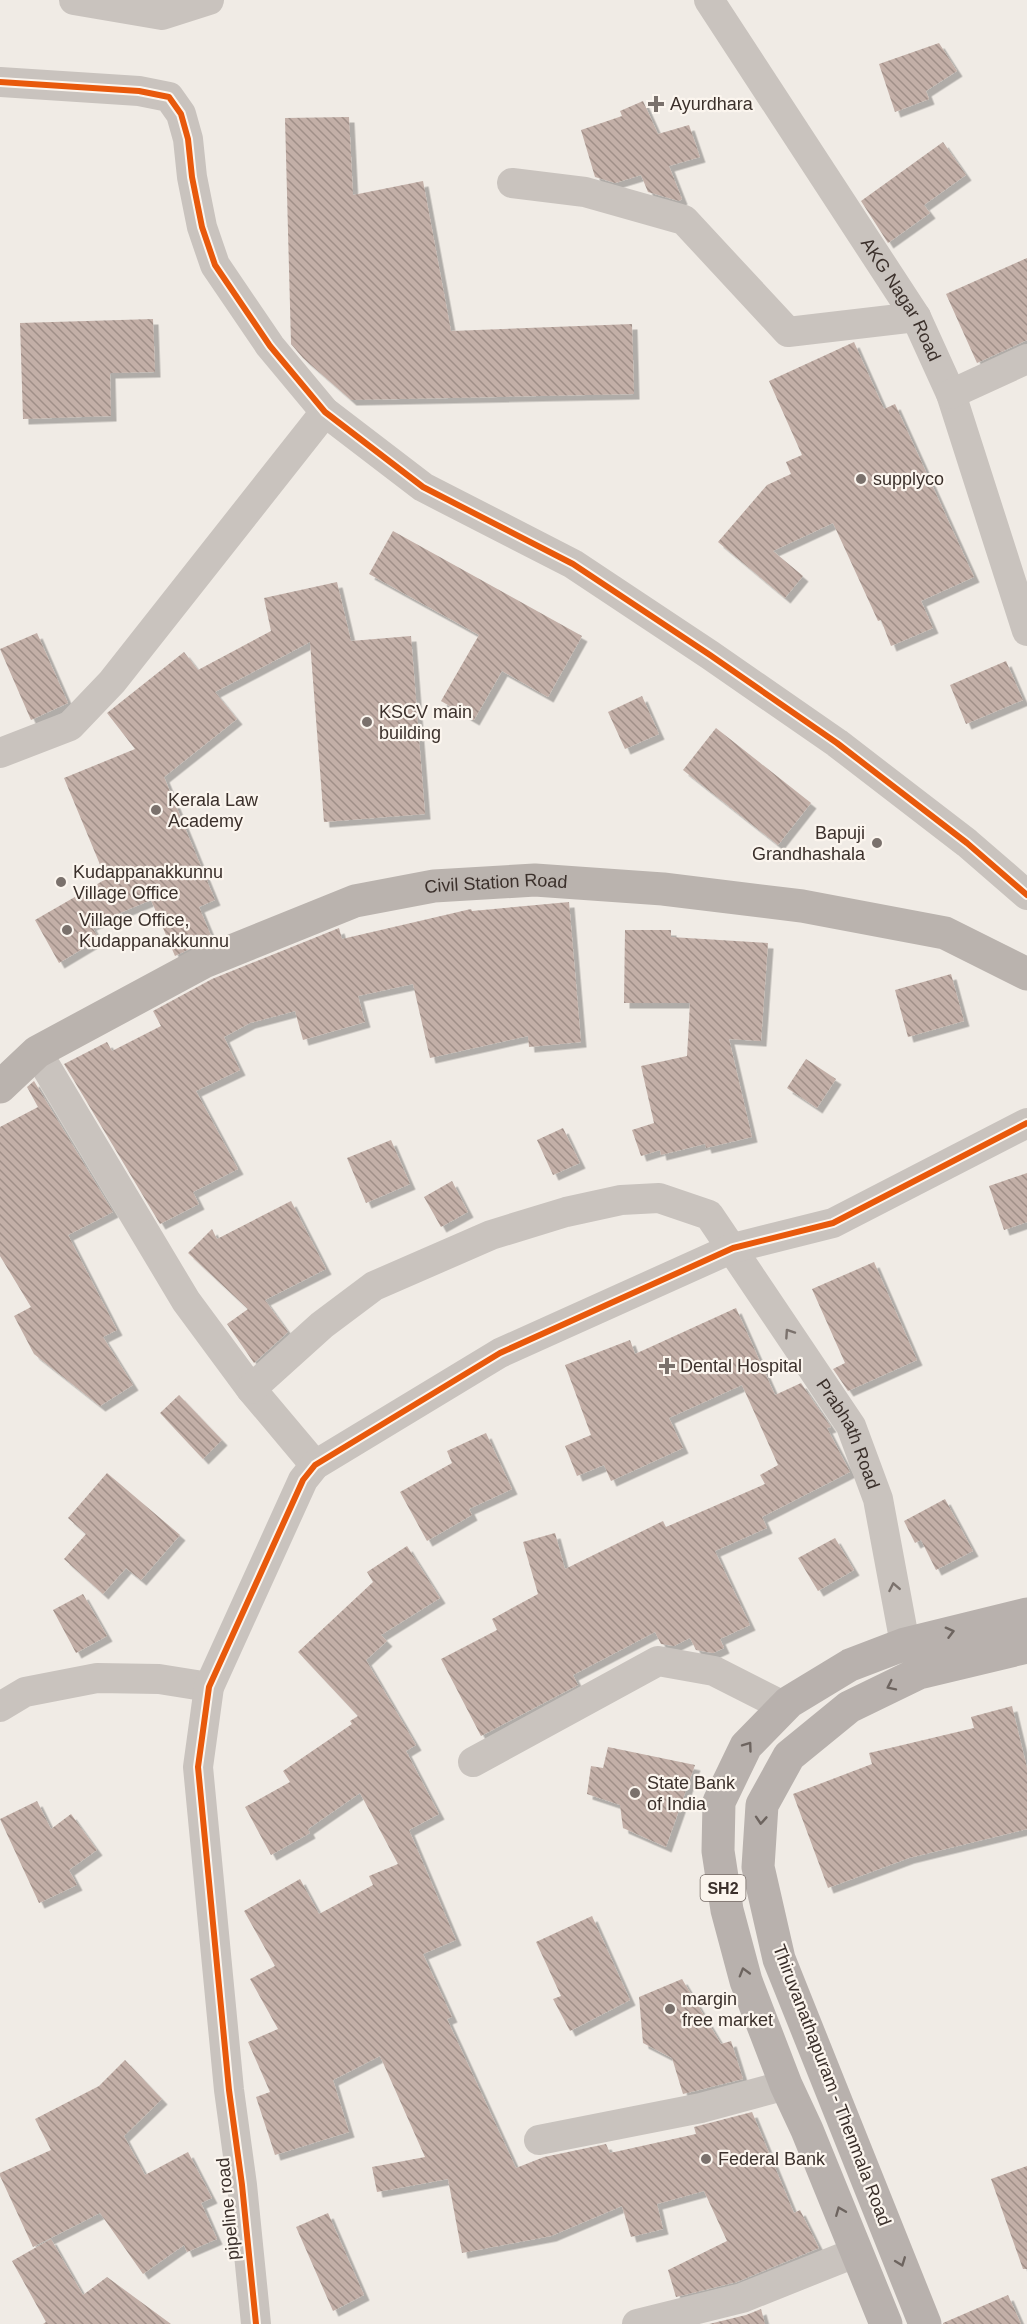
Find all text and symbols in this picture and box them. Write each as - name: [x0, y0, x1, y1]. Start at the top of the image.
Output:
- place label: Ayurdhara: [670, 94, 754, 114]
- marker: Ayurdhara: [647, 95, 665, 113]
- street label: AKG Nagar Road: [857, 234, 945, 364]
- place label: supplyco: [873, 469, 944, 489]
- marker: supplyco: [854, 472, 868, 486]
- place label: KSCV main building: [379, 702, 472, 743]
- marker: KSCV main building: [360, 715, 374, 729]
- place label: Kerala Law Academy: [168, 790, 259, 831]
- marker: Kerala Law Academy: [149, 803, 163, 817]
- place label: Bapuji Grandhashala: [752, 823, 866, 864]
- marker: Bapuji Grandhashala: [870, 836, 884, 850]
- place label: Kudappanakkunnu Village Office: [73, 862, 223, 903]
- street label: Civil Station Road: [423, 870, 568, 898]
- marker: Kudappanakkunnu Village Office: [54, 875, 68, 889]
- place label: Village Office, Kudappanakkunnu: [79, 910, 229, 951]
- marker: Village Office, Kudappanakkunnu: [60, 923, 74, 937]
- one-way arrow: [786, 1328, 797, 1339]
- place label: Dental Hospital: [680, 1356, 802, 1376]
- marker: Dental Hospital: [658, 1357, 676, 1375]
- street label: Prabhath Road: [812, 1375, 883, 1492]
- one-way arrow: [889, 1582, 901, 1591]
- one-way arrow: [945, 1627, 955, 1640]
- one-way arrow: [886, 1679, 897, 1691]
- one-way arrow: [741, 1741, 752, 1752]
- place label: State Bank of India: [647, 1773, 736, 1814]
- marker: State Bank of India: [628, 1786, 642, 1800]
- one-way arrow: [755, 1815, 768, 1824]
- road number: SH2: [700, 1875, 746, 1901]
- street label: Thiruvanathapuram - Thenmala Road: [769, 1941, 895, 2229]
- one-way arrow: [739, 1967, 751, 1978]
- place label: margin free market: [682, 1989, 773, 2030]
- marker: margin free market: [663, 2002, 677, 2016]
- place label: Federal Bank: [718, 2149, 826, 2169]
- marker: Federal Bank: [699, 2152, 713, 2166]
- street label: pipeline road: [213, 2157, 243, 2261]
- one-way arrow: [835, 2207, 847, 2218]
- one-way arrow: [894, 2256, 906, 2267]

